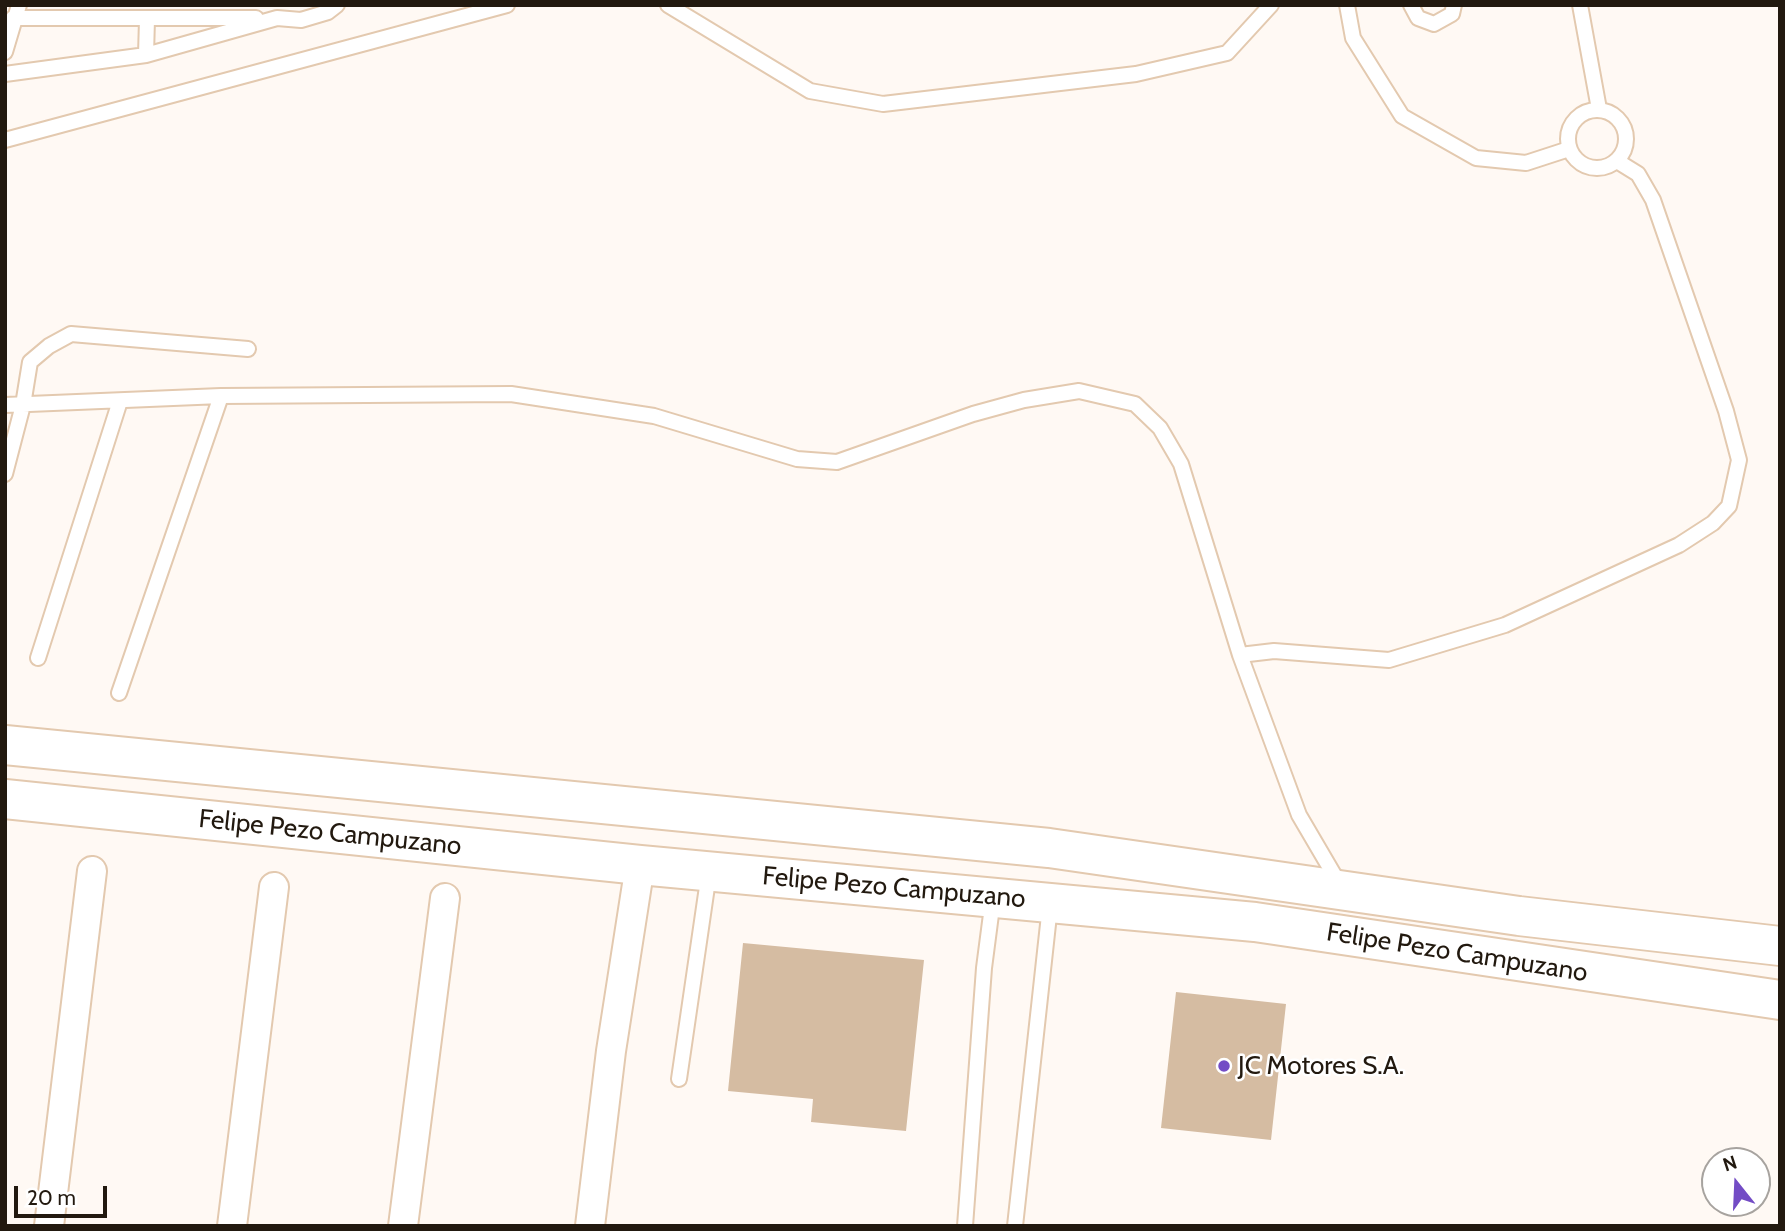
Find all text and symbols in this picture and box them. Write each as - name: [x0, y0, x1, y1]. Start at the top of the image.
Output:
- street label: Felipe Pezo Campuzano: [197, 804, 463, 862]
- street label: Felipe Pezo Campuzano: [761, 861, 1027, 915]
- street label: Felipe Pezo Campuzano: [1324, 917, 1590, 989]
- place label: JC Motores S.A.: [1238, 1050, 1404, 1082]
- marker: JC Motores S.A.: [1216, 1058, 1232, 1074]
- north arrow: [1701, 1147, 1771, 1217]
- text: N: [1720, 1150, 1740, 1176]
- scale bar: [18, 1172, 110, 1216]
- text: 20 m: [27, 1185, 76, 1210]

